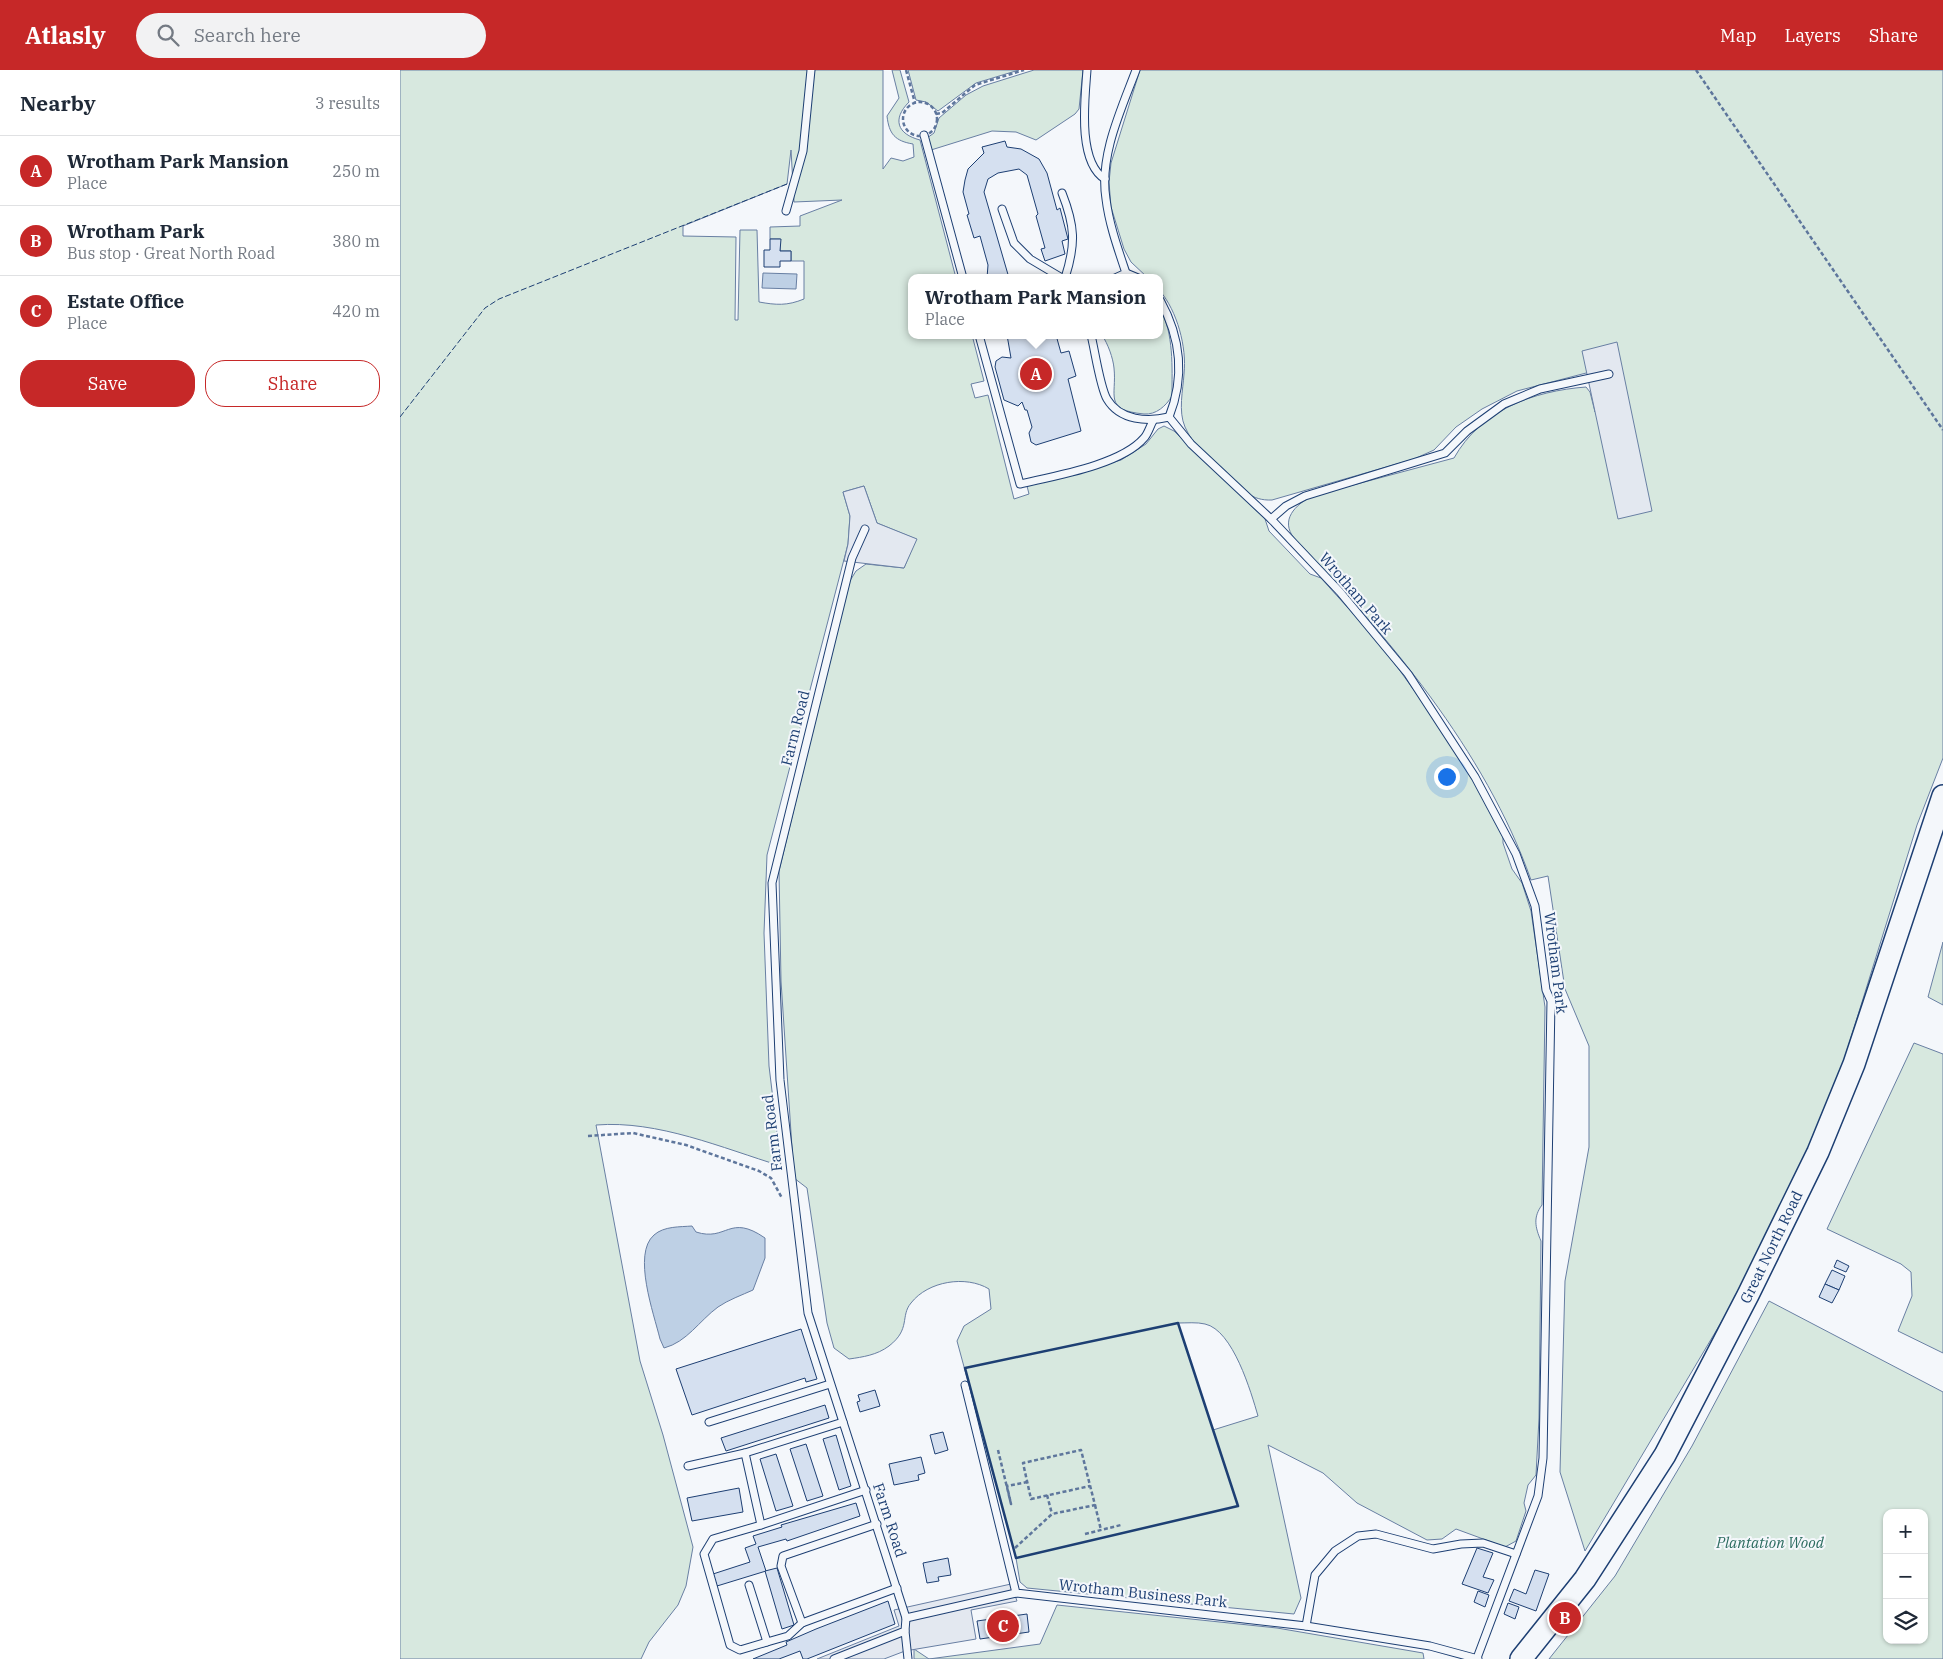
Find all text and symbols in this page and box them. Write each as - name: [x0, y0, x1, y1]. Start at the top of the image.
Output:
- search box: [136, 13, 486, 58]
- text: Atlasly: [25, 19, 106, 51]
- icon: search: [154, 21, 182, 49]
- text: Search here: [194, 23, 301, 47]
- text: Map: [1720, 24, 1757, 47]
- text: Layers: [1785, 24, 1841, 47]
- text: Share: [1869, 24, 1918, 47]
- text: Nearby: [20, 89, 96, 117]
- text: 3 results: [315, 93, 380, 113]
- text: Wrotham Park Mansion: [67, 149, 289, 173]
- text: A: [30, 161, 42, 181]
- text: 250 m: [332, 161, 380, 181]
- text: Place: [67, 173, 107, 193]
- text: Wrotham Park: [67, 219, 204, 243]
- text: B: [30, 231, 42, 251]
- text: 380 m: [332, 231, 380, 251]
- text: Bus stop · Great North Road: [67, 243, 275, 263]
- popup: [908, 274, 1163, 339]
- text: Wrotham Park Mansion: [925, 285, 1146, 309]
- text: Estate Office: [67, 289, 184, 313]
- text: C: [31, 301, 41, 321]
- text: 420 m: [332, 301, 380, 321]
- text: Place: [925, 309, 965, 329]
- text: Place: [67, 313, 107, 333]
- pin: A: [1020, 355, 1052, 393]
- button: Save: [20, 360, 195, 407]
- button: Share: [205, 360, 380, 407]
- street label: Wrotham Park: [1315, 548, 1397, 638]
- street label: Farm Road: [776, 688, 814, 768]
- your location: [1434, 764, 1460, 790]
- street label: Wrotham Park: [1540, 911, 1572, 1015]
- street label: Farm Road: [758, 1094, 786, 1172]
- street label: Great North Road: [1735, 1187, 1807, 1307]
- street label: Farm Road: [869, 1480, 911, 1560]
- map controls: [1883, 1509, 1928, 1644]
- button: +: [1883, 1509, 1928, 1554]
- park label: Plantation Wood: [1715, 1533, 1825, 1552]
- button: −: [1883, 1554, 1928, 1599]
- street label: Wrotham Business Park: [1058, 1575, 1228, 1611]
- pin: B: [1549, 1599, 1581, 1637]
- button: layers: [1883, 1599, 1928, 1644]
- pin: C: [987, 1607, 1019, 1645]

